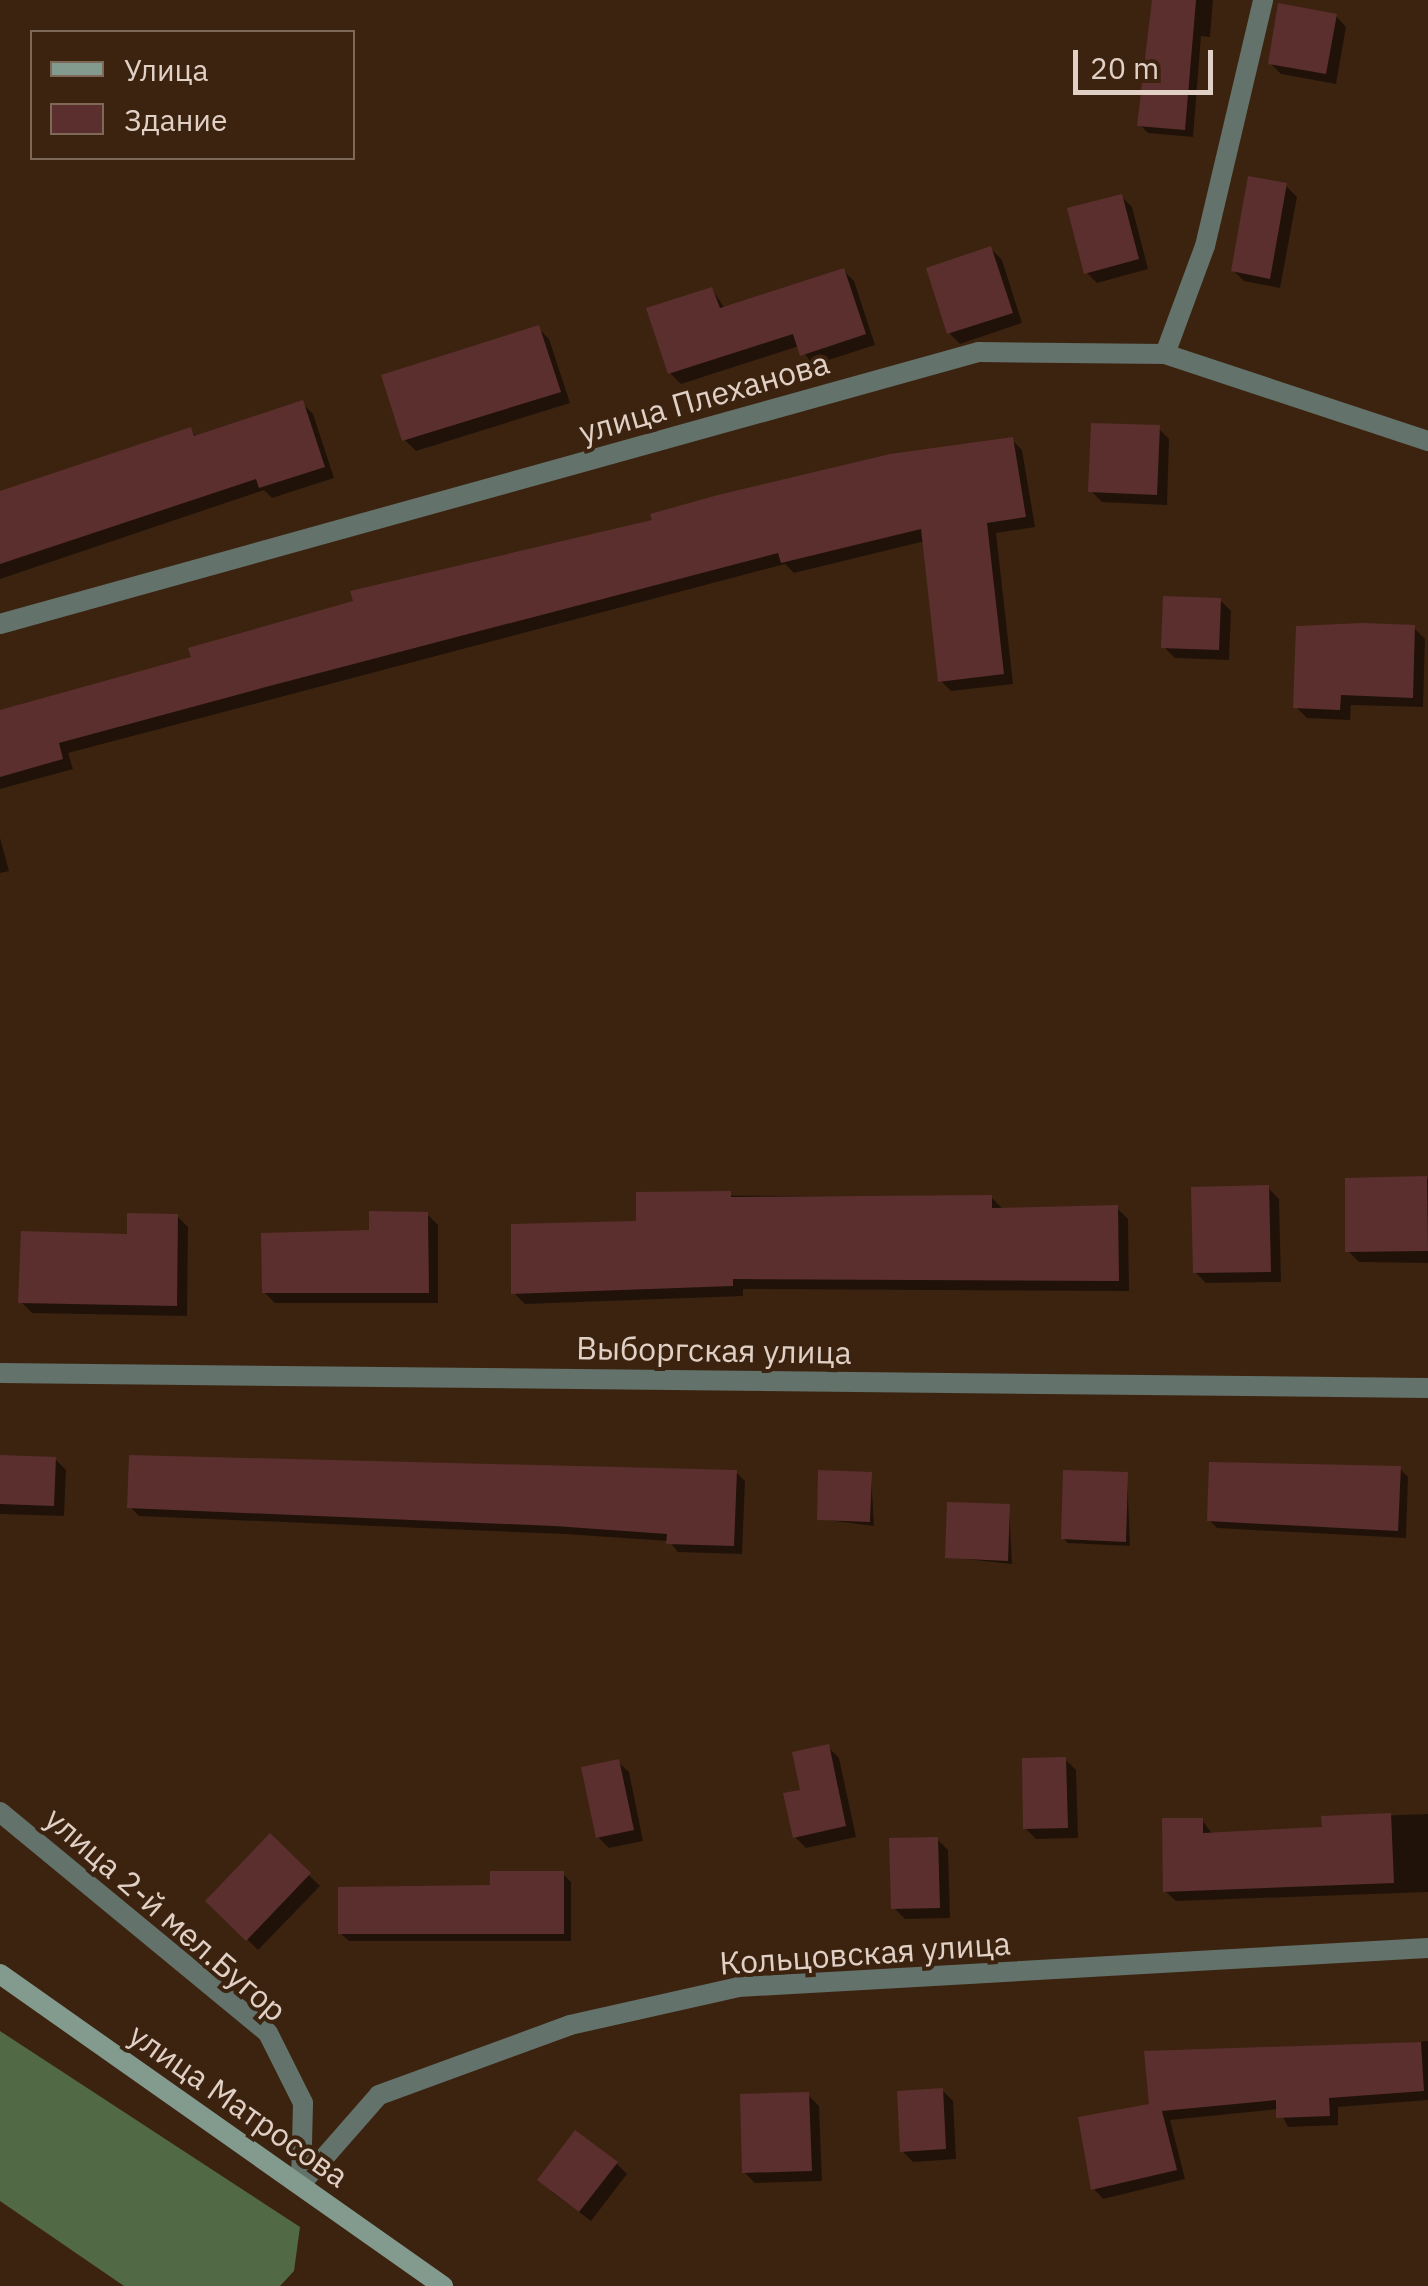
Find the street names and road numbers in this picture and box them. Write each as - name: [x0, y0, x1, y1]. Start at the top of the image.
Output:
- street label: улица Плеханова: [575, 343, 833, 451]
- street label: Выборгская улица: [576, 1328, 852, 1372]
- street label: улица 2-й мел.Бугор: [38, 1799, 294, 2029]
- street label: Кольцовская улица: [718, 1924, 1012, 1982]
- street label: улица Матросова: [122, 2015, 356, 2195]

